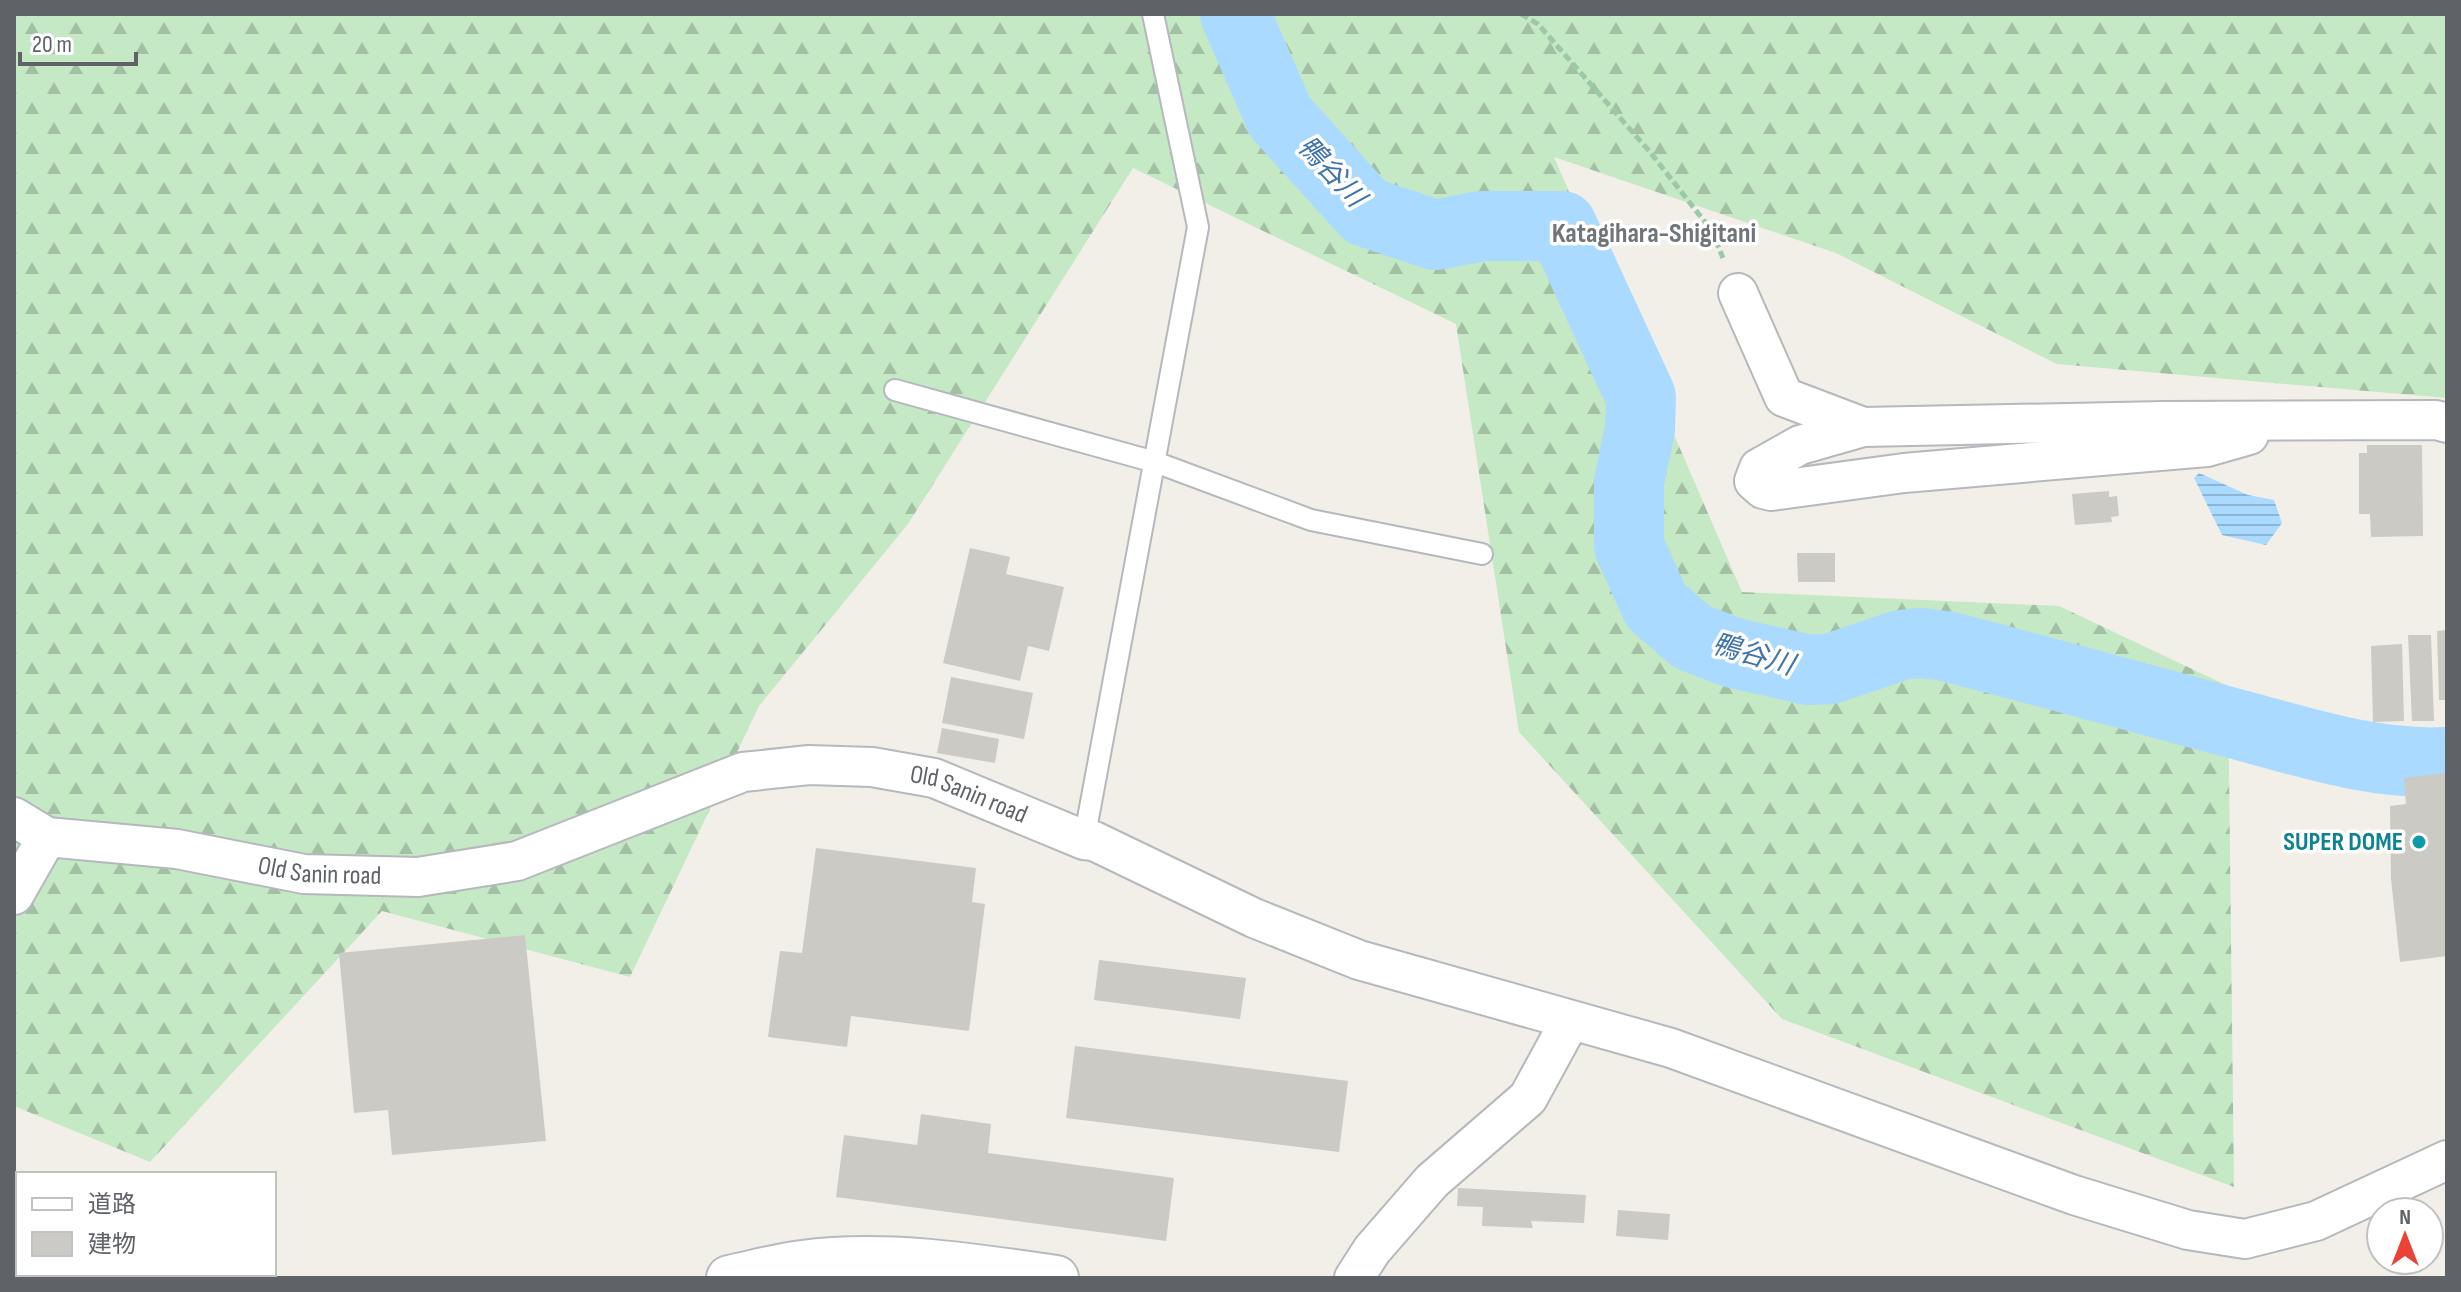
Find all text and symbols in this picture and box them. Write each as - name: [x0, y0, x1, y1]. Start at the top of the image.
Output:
- scale bar: [20, 16, 136, 66]
- text: 20 m: [32, 30, 72, 59]
- water label: 鴨谷川: [1290, 130, 1374, 216]
- district label: Katagihara-Shigitani: [1552, 217, 1756, 250]
- water label: 鴨谷川: [1708, 628, 1801, 683]
- street label: Old Sanin road: [908, 759, 1032, 830]
- place label: SUPER DOME: [2283, 827, 2403, 858]
- marker: SUPER DOME: [2410, 833, 2428, 851]
- street label: Old Sanin road: [255, 850, 382, 892]
- legend: [16, 1172, 276, 1276]
- text: 道路: [88, 1190, 136, 1219]
- north arrow: [2365, 1196, 2445, 1276]
- text: N: [2399, 1204, 2411, 1231]
- text: 建物: [88, 1230, 136, 1259]

